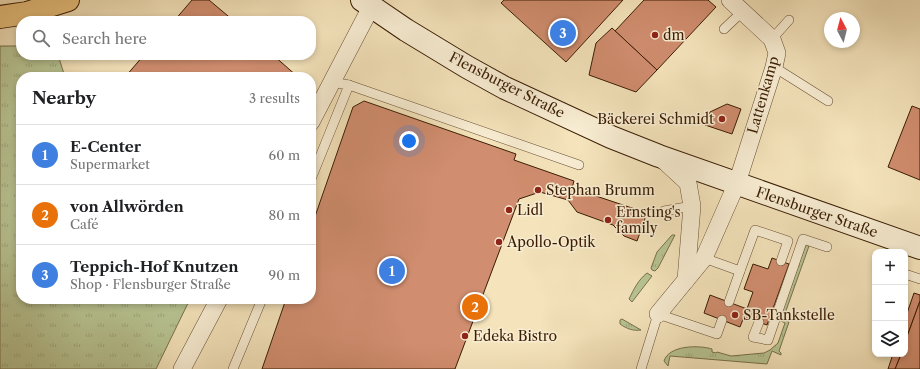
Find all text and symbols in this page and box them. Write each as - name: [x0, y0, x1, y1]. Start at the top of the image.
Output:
- north arrow: [824, 12, 860, 48]
- search box: [16, 16, 316, 60]
- pin: 3: [550, 18, 576, 48]
- place label: dm: [663, 26, 685, 44]
- icon: search: [30, 27, 52, 49]
- text: Search here: [62, 29, 147, 48]
- marker: dm: [650, 30, 660, 40]
- street label: Flensburger Straße: [446, 48, 568, 122]
- street label: Lattenkamp: [743, 54, 783, 136]
- text: Nearby: [32, 88, 96, 108]
- text: 3 results: [249, 90, 300, 106]
- place label: Bäckerei Schmidt: [597, 110, 714, 128]
- marker: Bäckerei Schmidt: [717, 114, 727, 124]
- your location: [399, 131, 419, 151]
- text: E-Center: [70, 137, 141, 156]
- text: 1: [42, 147, 48, 163]
- text: 60 m: [269, 147, 300, 163]
- text: Supermarket: [70, 156, 150, 172]
- place label: Stephan Brumm: [546, 181, 655, 199]
- street label: Flensburger Straße: [754, 183, 880, 241]
- marker: Stephan Brumm: [533, 185, 543, 195]
- text: von Allwörden: [70, 197, 184, 216]
- place label: Lidl: [517, 201, 543, 219]
- place label: Ernsting's family: [616, 203, 681, 237]
- marker: Lidl: [504, 205, 514, 215]
- text: 2: [41, 207, 49, 223]
- text: 80 m: [268, 207, 300, 223]
- marker: Ernsting's family: [603, 215, 613, 225]
- text: Café: [70, 216, 99, 232]
- place label: Apollo-Optik: [506, 233, 596, 251]
- marker: Apollo-Optik: [494, 237, 504, 247]
- map controls: [872, 249, 908, 357]
- button: +: [872, 249, 908, 285]
- pin: 1: [379, 256, 405, 286]
- text: Teppich-Hof Knutzen: [70, 257, 238, 276]
- text: 3: [41, 267, 49, 283]
- text: 90 m: [269, 267, 300, 283]
- text: Shop · Flensburger Straße: [70, 276, 231, 292]
- button: −: [872, 285, 908, 321]
- pin: 2: [462, 292, 488, 322]
- place label: SB-Tankstelle: [743, 306, 835, 324]
- marker: SB-Tankstelle: [730, 310, 740, 320]
- button: layers: [872, 321, 908, 357]
- place label: Edeka Bistro: [473, 327, 557, 345]
- marker: Edeka Bistro: [460, 331, 470, 341]

